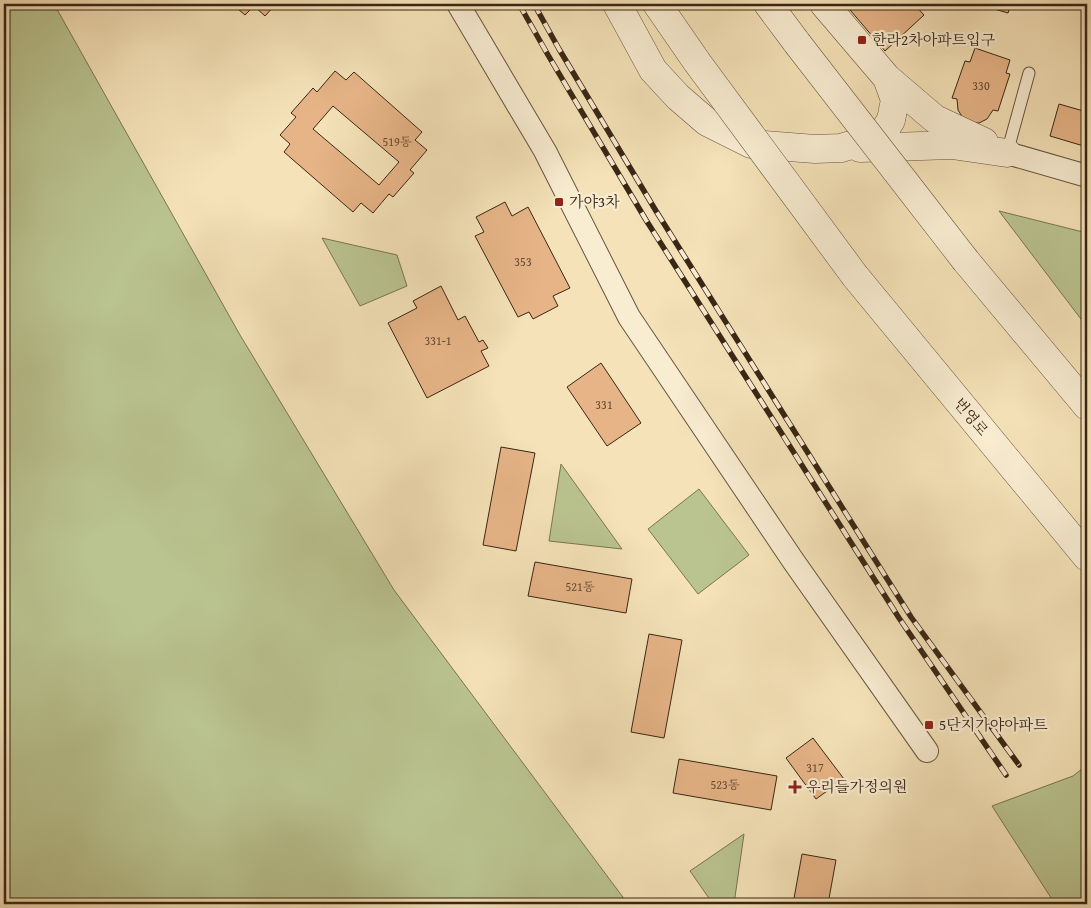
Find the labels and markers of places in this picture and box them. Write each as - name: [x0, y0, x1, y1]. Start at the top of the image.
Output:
- place label: 한라2차아파트입구: [872, 29, 996, 50]
- marker: 한라2차아파트입구: [856, 34, 868, 46]
- place label: 가야3차: [569, 191, 620, 212]
- marker: 가야3차: [553, 196, 565, 208]
- place label: 5단지가야아파트: [939, 714, 1048, 735]
- marker: 5단지가야아파트: [923, 719, 935, 731]
- place label: 우리들가정의원: [806, 776, 907, 797]
- marker: 우리들가정의원: [788, 780, 802, 794]

